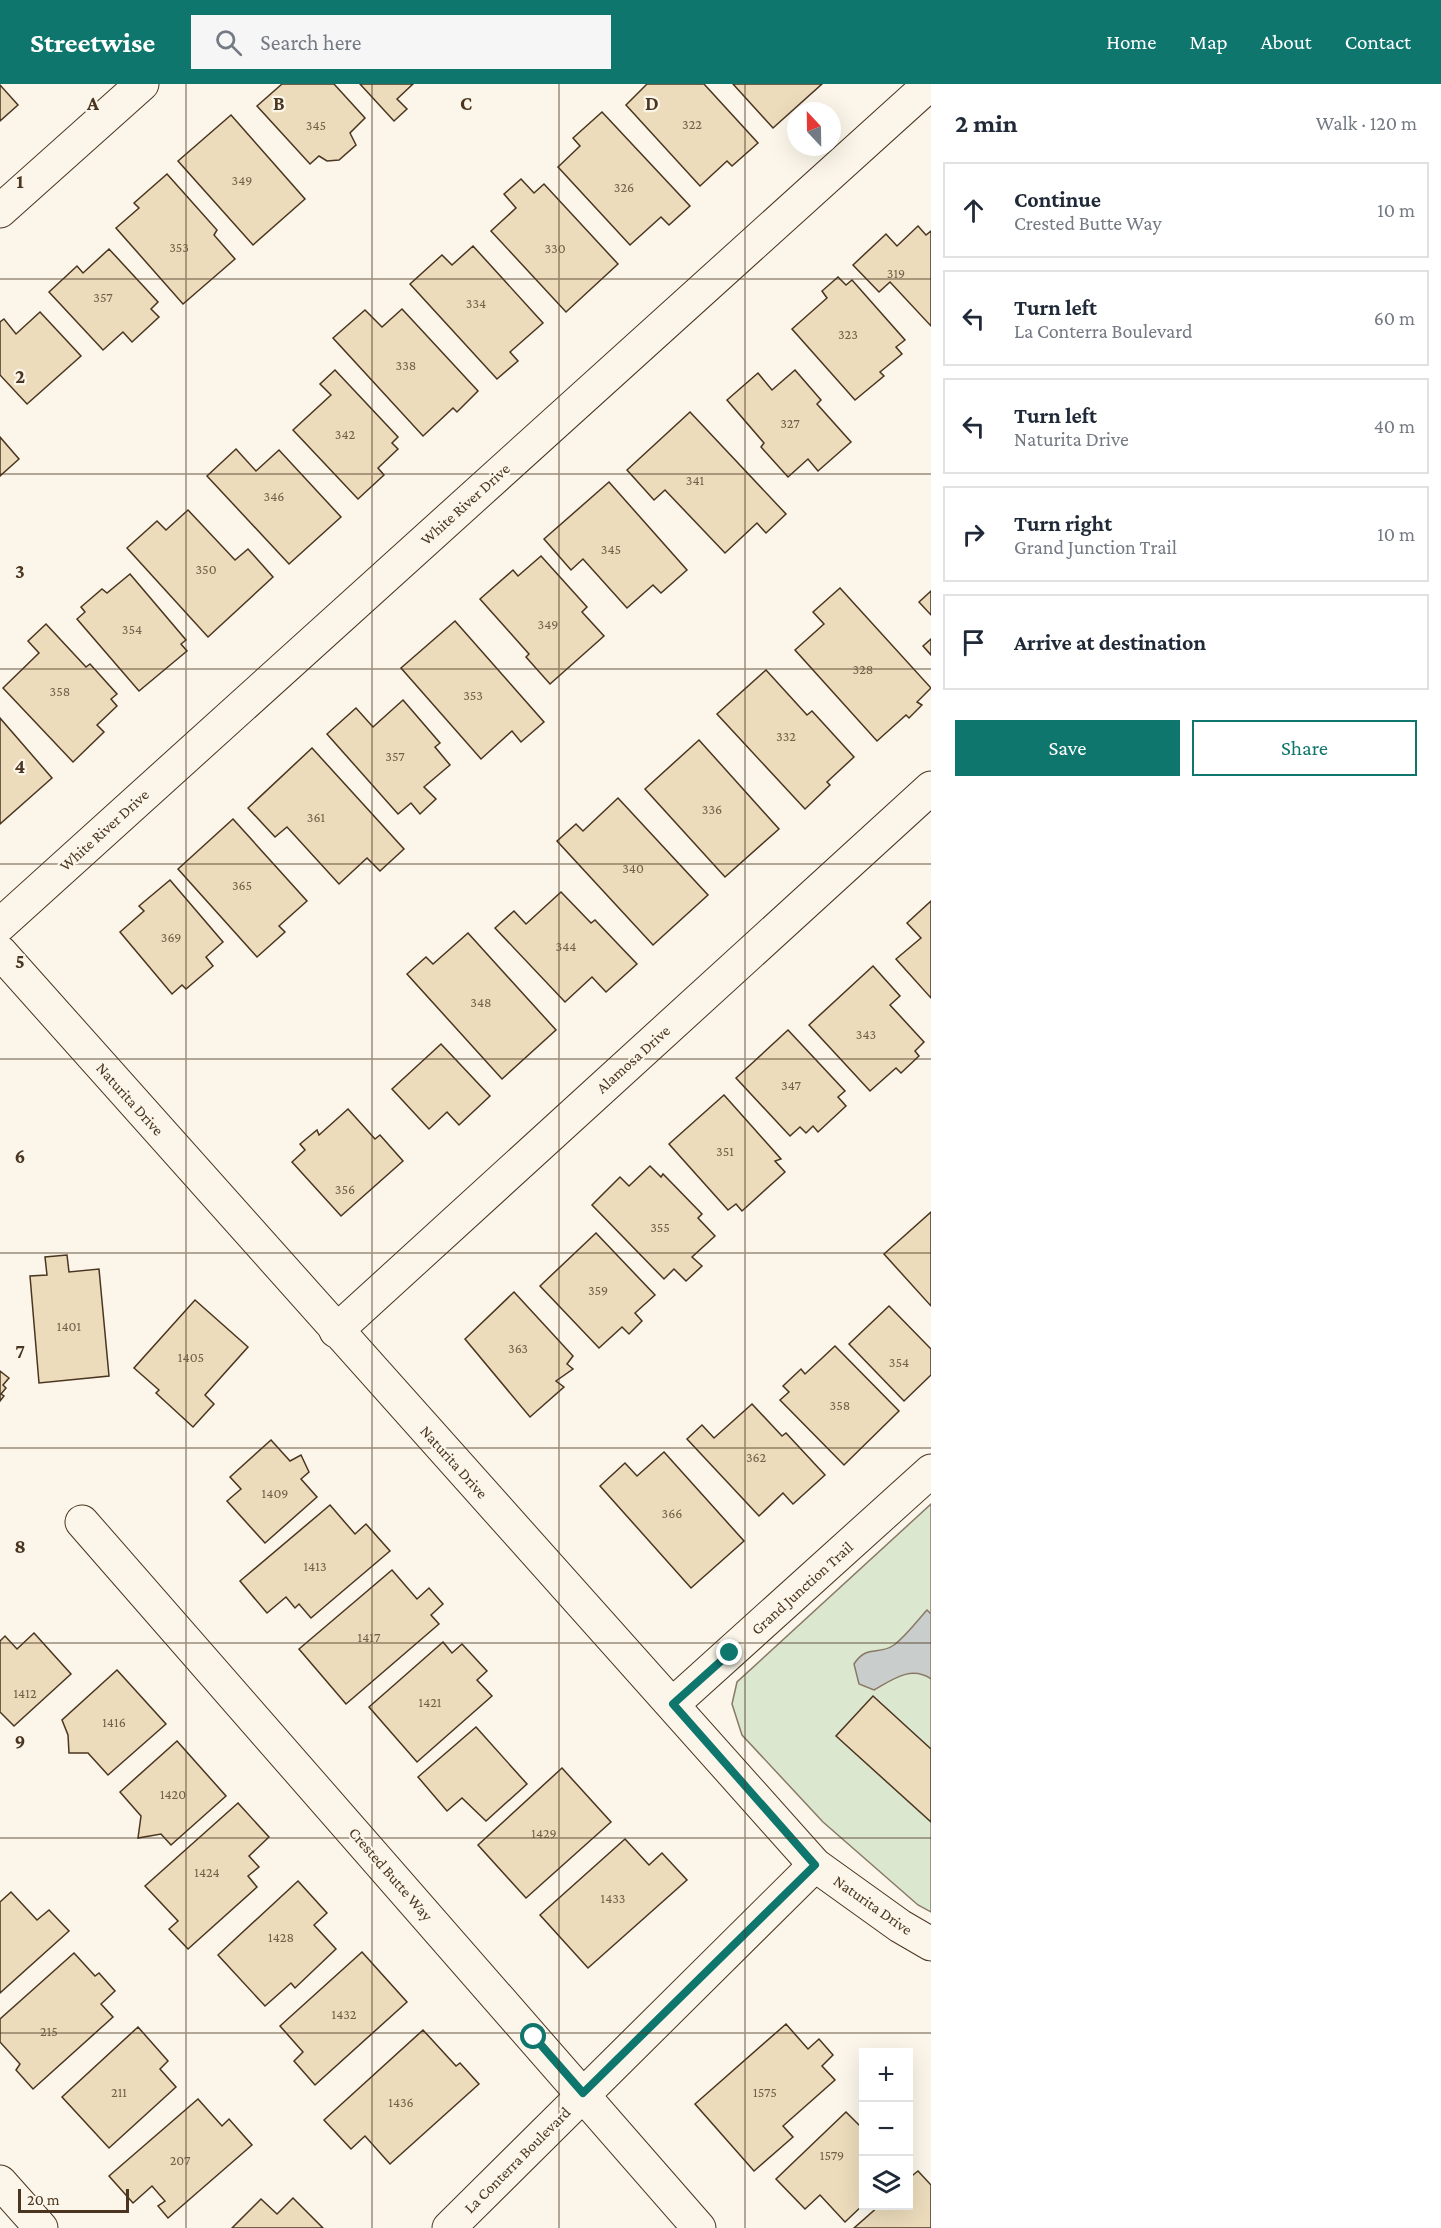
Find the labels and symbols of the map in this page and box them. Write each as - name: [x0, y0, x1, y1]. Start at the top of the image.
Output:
- text: A: [86, 92, 100, 114]
- text: B: [273, 92, 285, 114]
- text: C: [460, 92, 472, 114]
- text: D: [645, 92, 659, 114]
- north arrow: [787, 102, 841, 156]
- house number: 322: [682, 116, 702, 132]
- house number: 345: [306, 117, 326, 133]
- text: 1: [16, 170, 24, 192]
- house number: 349: [232, 172, 252, 188]
- house number: 326: [614, 179, 634, 195]
- house number: 353: [169, 239, 189, 255]
- house number: 330: [544, 240, 566, 256]
- house number: 319: [887, 265, 905, 281]
- house number: 357: [93, 289, 113, 305]
- house number: 334: [466, 295, 486, 311]
- house number: 323: [838, 326, 858, 342]
- house number: 338: [396, 357, 416, 373]
- text: 2: [15, 365, 25, 387]
- house number: 327: [780, 415, 800, 431]
- house number: 342: [335, 426, 355, 442]
- street label: White River Drive: [417, 460, 513, 548]
- house number: 341: [686, 472, 705, 488]
- house number: 346: [264, 488, 284, 504]
- house number: 345: [601, 541, 621, 557]
- text: 3: [15, 560, 25, 582]
- house number: 350: [195, 561, 217, 577]
- house number: 349: [538, 616, 558, 632]
- house number: 354: [122, 621, 142, 637]
- house number: 328: [853, 661, 873, 677]
- house number: 358: [50, 683, 70, 699]
- house number: 353: [463, 687, 483, 703]
- house number: 332: [776, 728, 796, 744]
- house number: 357: [385, 748, 405, 764]
- text: 4: [15, 755, 26, 777]
- street label: White River Drive: [56, 786, 152, 874]
- house number: 336: [702, 801, 722, 817]
- house number: 361: [307, 809, 326, 825]
- house number: 340: [622, 860, 644, 876]
- house number: 365: [232, 877, 252, 893]
- house number: 369: [161, 929, 181, 945]
- house number: 344: [556, 938, 576, 954]
- text: 5: [15, 950, 25, 972]
- house number: 348: [470, 994, 492, 1010]
- street label: Alamosa Drive: [593, 1022, 673, 1096]
- house number: 343: [856, 1026, 876, 1042]
- street label: Naturita Drive: [93, 1059, 167, 1139]
- house number: 347: [781, 1077, 802, 1093]
- house number: 351: [716, 1143, 734, 1159]
- text: 6: [15, 1145, 25, 1167]
- house number: 356: [335, 1181, 355, 1197]
- house number: 355: [650, 1219, 670, 1235]
- house number: 359: [588, 1282, 608, 1298]
- house number: 1401: [57, 1318, 82, 1334]
- text: 7: [15, 1340, 25, 1362]
- house number: 363: [508, 1340, 528, 1356]
- house number: 1405: [178, 1349, 204, 1365]
- house number: 354: [889, 1354, 909, 1370]
- house number: 358: [830, 1397, 850, 1413]
- street label: Naturita Drive: [417, 1422, 491, 1502]
- house number: 362: [746, 1449, 766, 1465]
- house number: 1409: [262, 1485, 288, 1501]
- house number: 366: [662, 1505, 682, 1521]
- text: 8: [14, 1535, 26, 1557]
- street label: Grand Junction Trail: [748, 1538, 857, 1639]
- house number: 1413: [303, 1558, 327, 1574]
- house number: 1417: [358, 1629, 381, 1645]
- route end: [716, 1639, 742, 1665]
- house number: 1412: [13, 1685, 37, 1701]
- house number: 1421: [419, 1694, 442, 1710]
- house number: 1416: [102, 1714, 126, 1730]
- text: 9: [15, 1730, 25, 1752]
- house number: 1420: [160, 1786, 186, 1802]
- street label: Crested Butte Way: [345, 1824, 437, 1925]
- house number: 1429: [531, 1825, 557, 1841]
- house number: 1424: [194, 1864, 220, 1880]
- street label: Naturita Drive: [830, 1872, 916, 1938]
- house number: 1433: [601, 1890, 625, 1906]
- house number: 1428: [268, 1929, 294, 1945]
- house number: 1432: [332, 2006, 357, 2022]
- house number: 215: [40, 2023, 58, 2039]
- route start: [520, 2023, 546, 2049]
- house number: 211: [111, 2084, 127, 2100]
- house number: 1575: [753, 2084, 777, 2100]
- house number: 1436: [388, 2094, 414, 2110]
- street label: La Conterra Boulevard: [461, 2103, 574, 2216]
- house number: 1579: [820, 2147, 844, 2163]
- house number: 207: [170, 2152, 191, 2168]
- scale bar: [18, 2186, 129, 2214]

